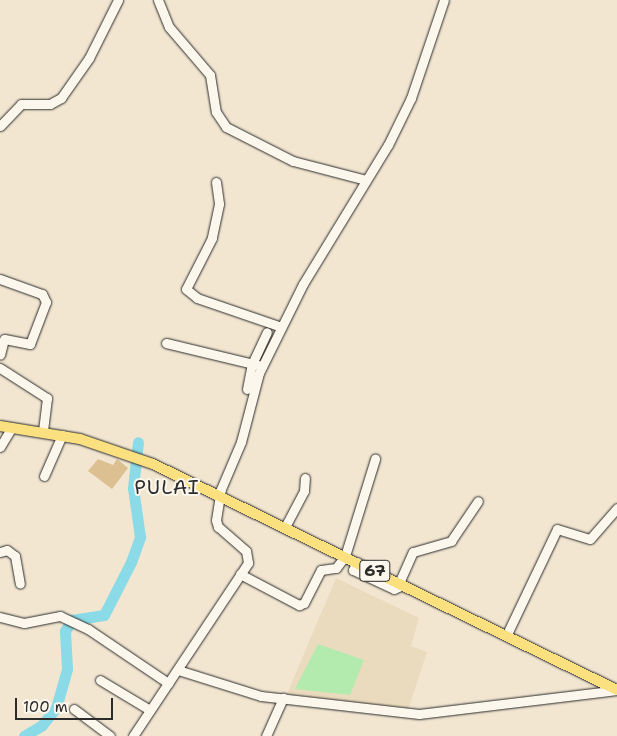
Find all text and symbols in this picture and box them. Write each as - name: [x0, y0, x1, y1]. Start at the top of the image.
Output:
- district label: PULAI: [134, 475, 200, 499]
- road number: 67: [359, 558, 391, 584]
- scale bar: [18, 688, 115, 720]
- text: 100 m: [23, 697, 68, 717]

